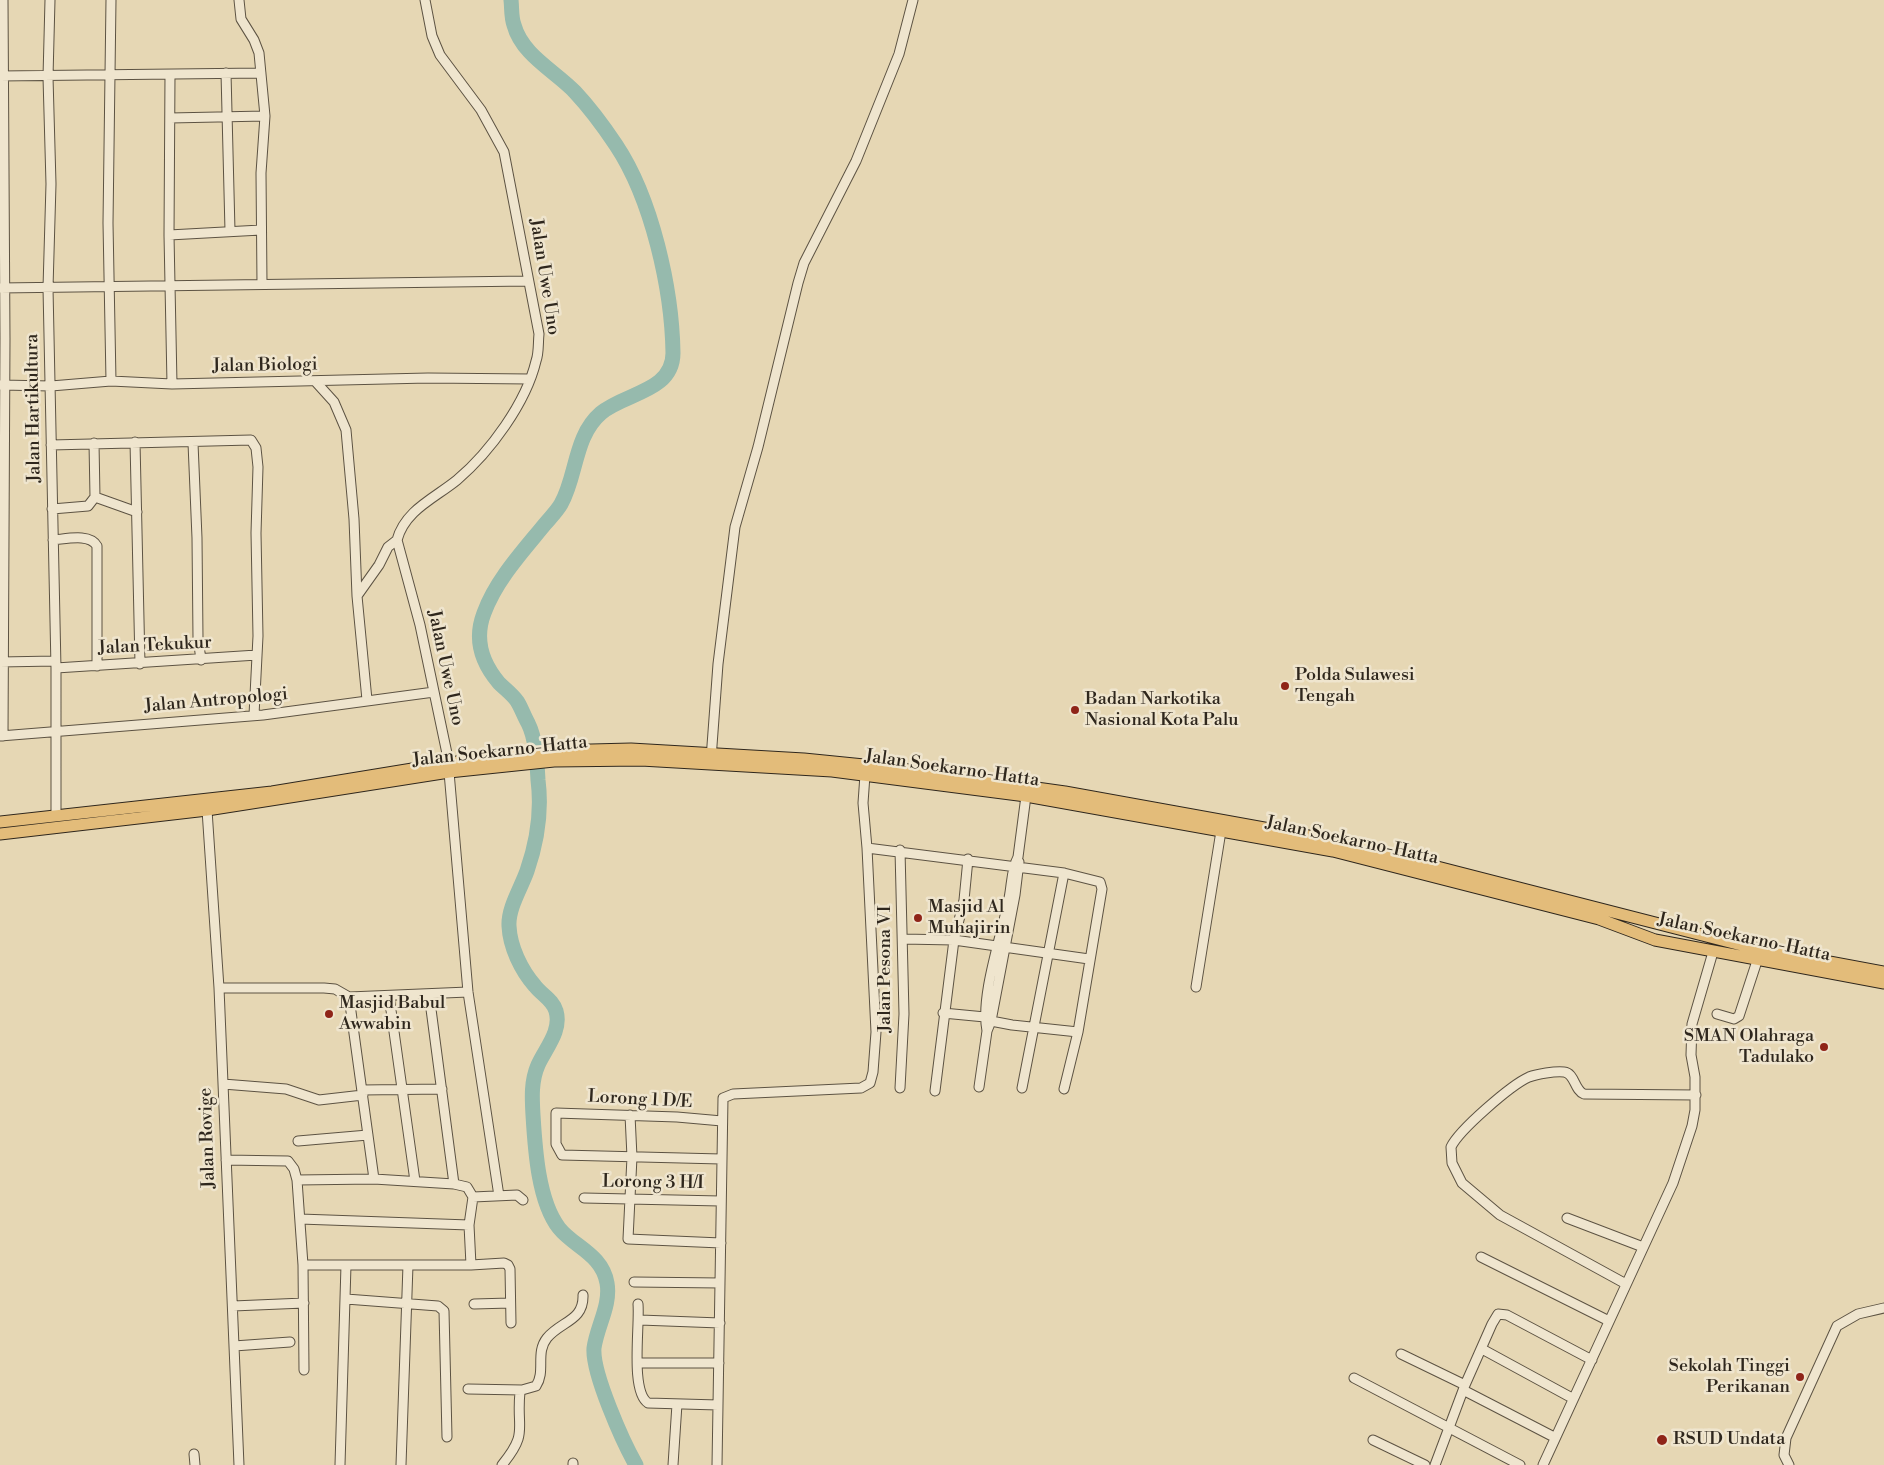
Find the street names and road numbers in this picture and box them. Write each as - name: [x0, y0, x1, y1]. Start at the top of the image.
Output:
- street label: Jalan Uwe Uno: [524, 217, 564, 337]
- street label: Jalan Hartikultura: [22, 333, 46, 483]
- street label: Jalan Biologi: [212, 354, 318, 378]
- street label: Jalan Uwe Uno: [422, 608, 468, 728]
- street label: Jalan Tekukur: [98, 632, 212, 660]
- street label: Jalan Antropologi: [143, 684, 289, 718]
- street label: Jalan Soekarno-Hatta: [411, 732, 589, 772]
- street label: Jalan Soekarno-Hatta: [863, 746, 1041, 792]
- street label: Jalan Soekarno-Hatta: [1264, 812, 1440, 870]
- street label: Jalan Pesona VI: [875, 905, 897, 1033]
- street label: Jalan Soekarno-Hatta: [1656, 909, 1832, 967]
- street label: Lorong 1 D/E: [587, 1086, 693, 1114]
- street label: Jalan Rovige: [195, 1087, 221, 1189]
- street label: Lorong 3 H/I: [602, 1171, 704, 1195]

